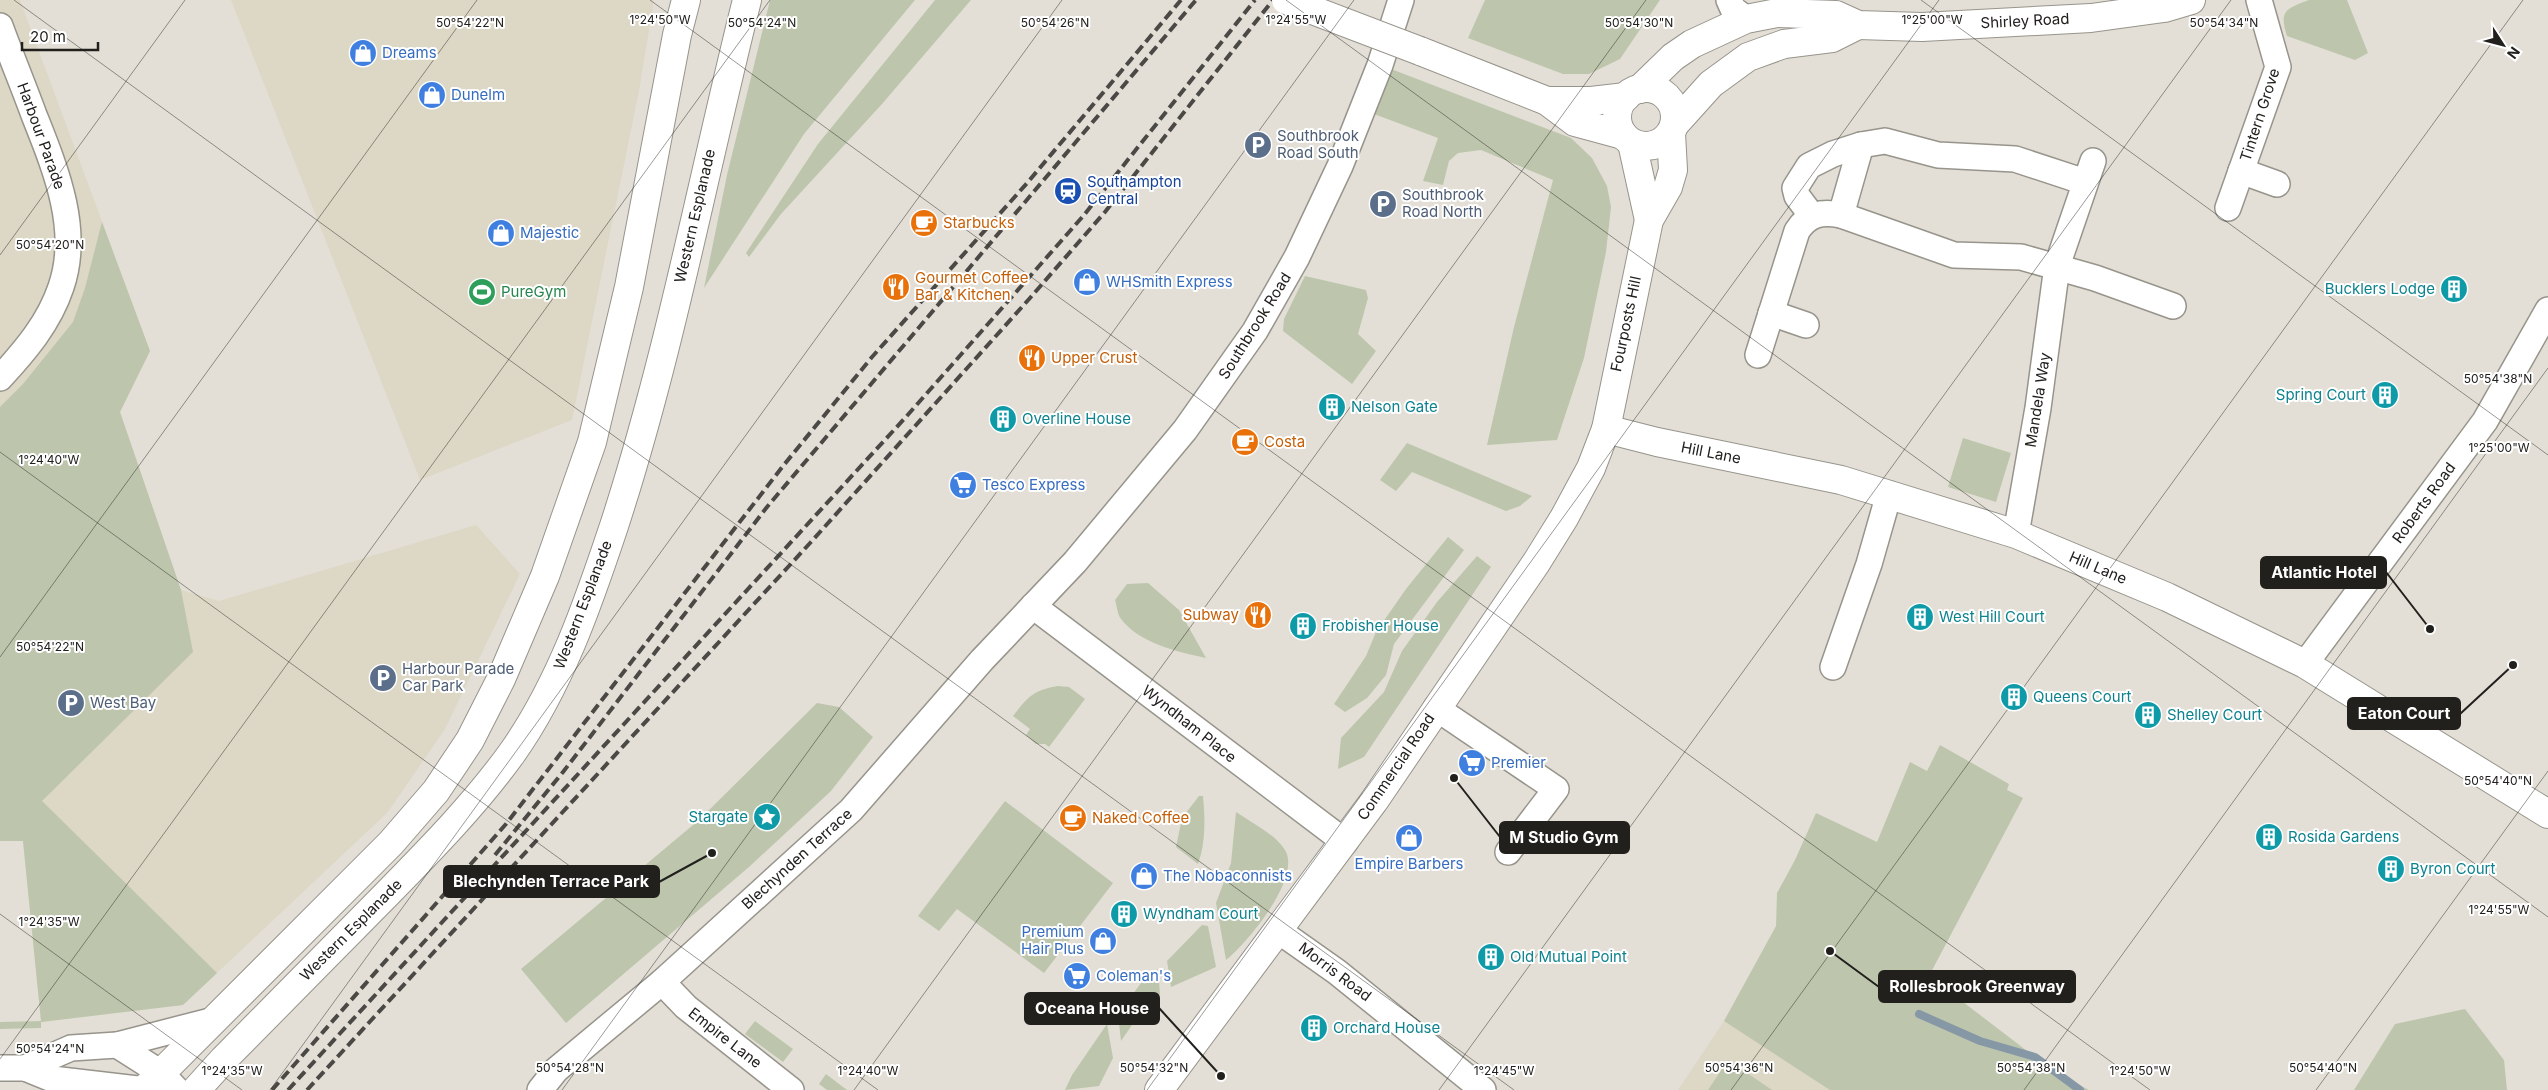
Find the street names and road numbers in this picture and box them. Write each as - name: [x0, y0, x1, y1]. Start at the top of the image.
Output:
- street label: Shirley Road: [1980, 9, 2070, 32]
- street label: Tintern Grove: [2236, 66, 2284, 164]
- street label: Harbour Parade: [13, 80, 70, 192]
- street label: Western Esplanade: [670, 147, 719, 285]
- street label: Southbrook Road: [1214, 269, 1295, 383]
- street label: Fourposts Hill: [1606, 274, 1645, 373]
- street label: Mandela Way: [2021, 351, 2054, 449]
- street label: Hill Lane: [1679, 437, 1743, 468]
- street label: Roberts Road: [2388, 459, 2459, 547]
- street label: Western Esplanade: [549, 538, 616, 672]
- street label: Hill Lane: [2067, 547, 2130, 588]
- street label: Wyndham Place: [1138, 681, 1240, 766]
- street label: Commercial Road: [1353, 710, 1438, 824]
- street label: Blechynden Terrace: [737, 804, 856, 913]
- street label: Western Esplanade: [296, 875, 406, 985]
- street label: Morris Road: [1295, 938, 1375, 1005]
- street label: Empire Lane: [685, 1003, 766, 1072]

